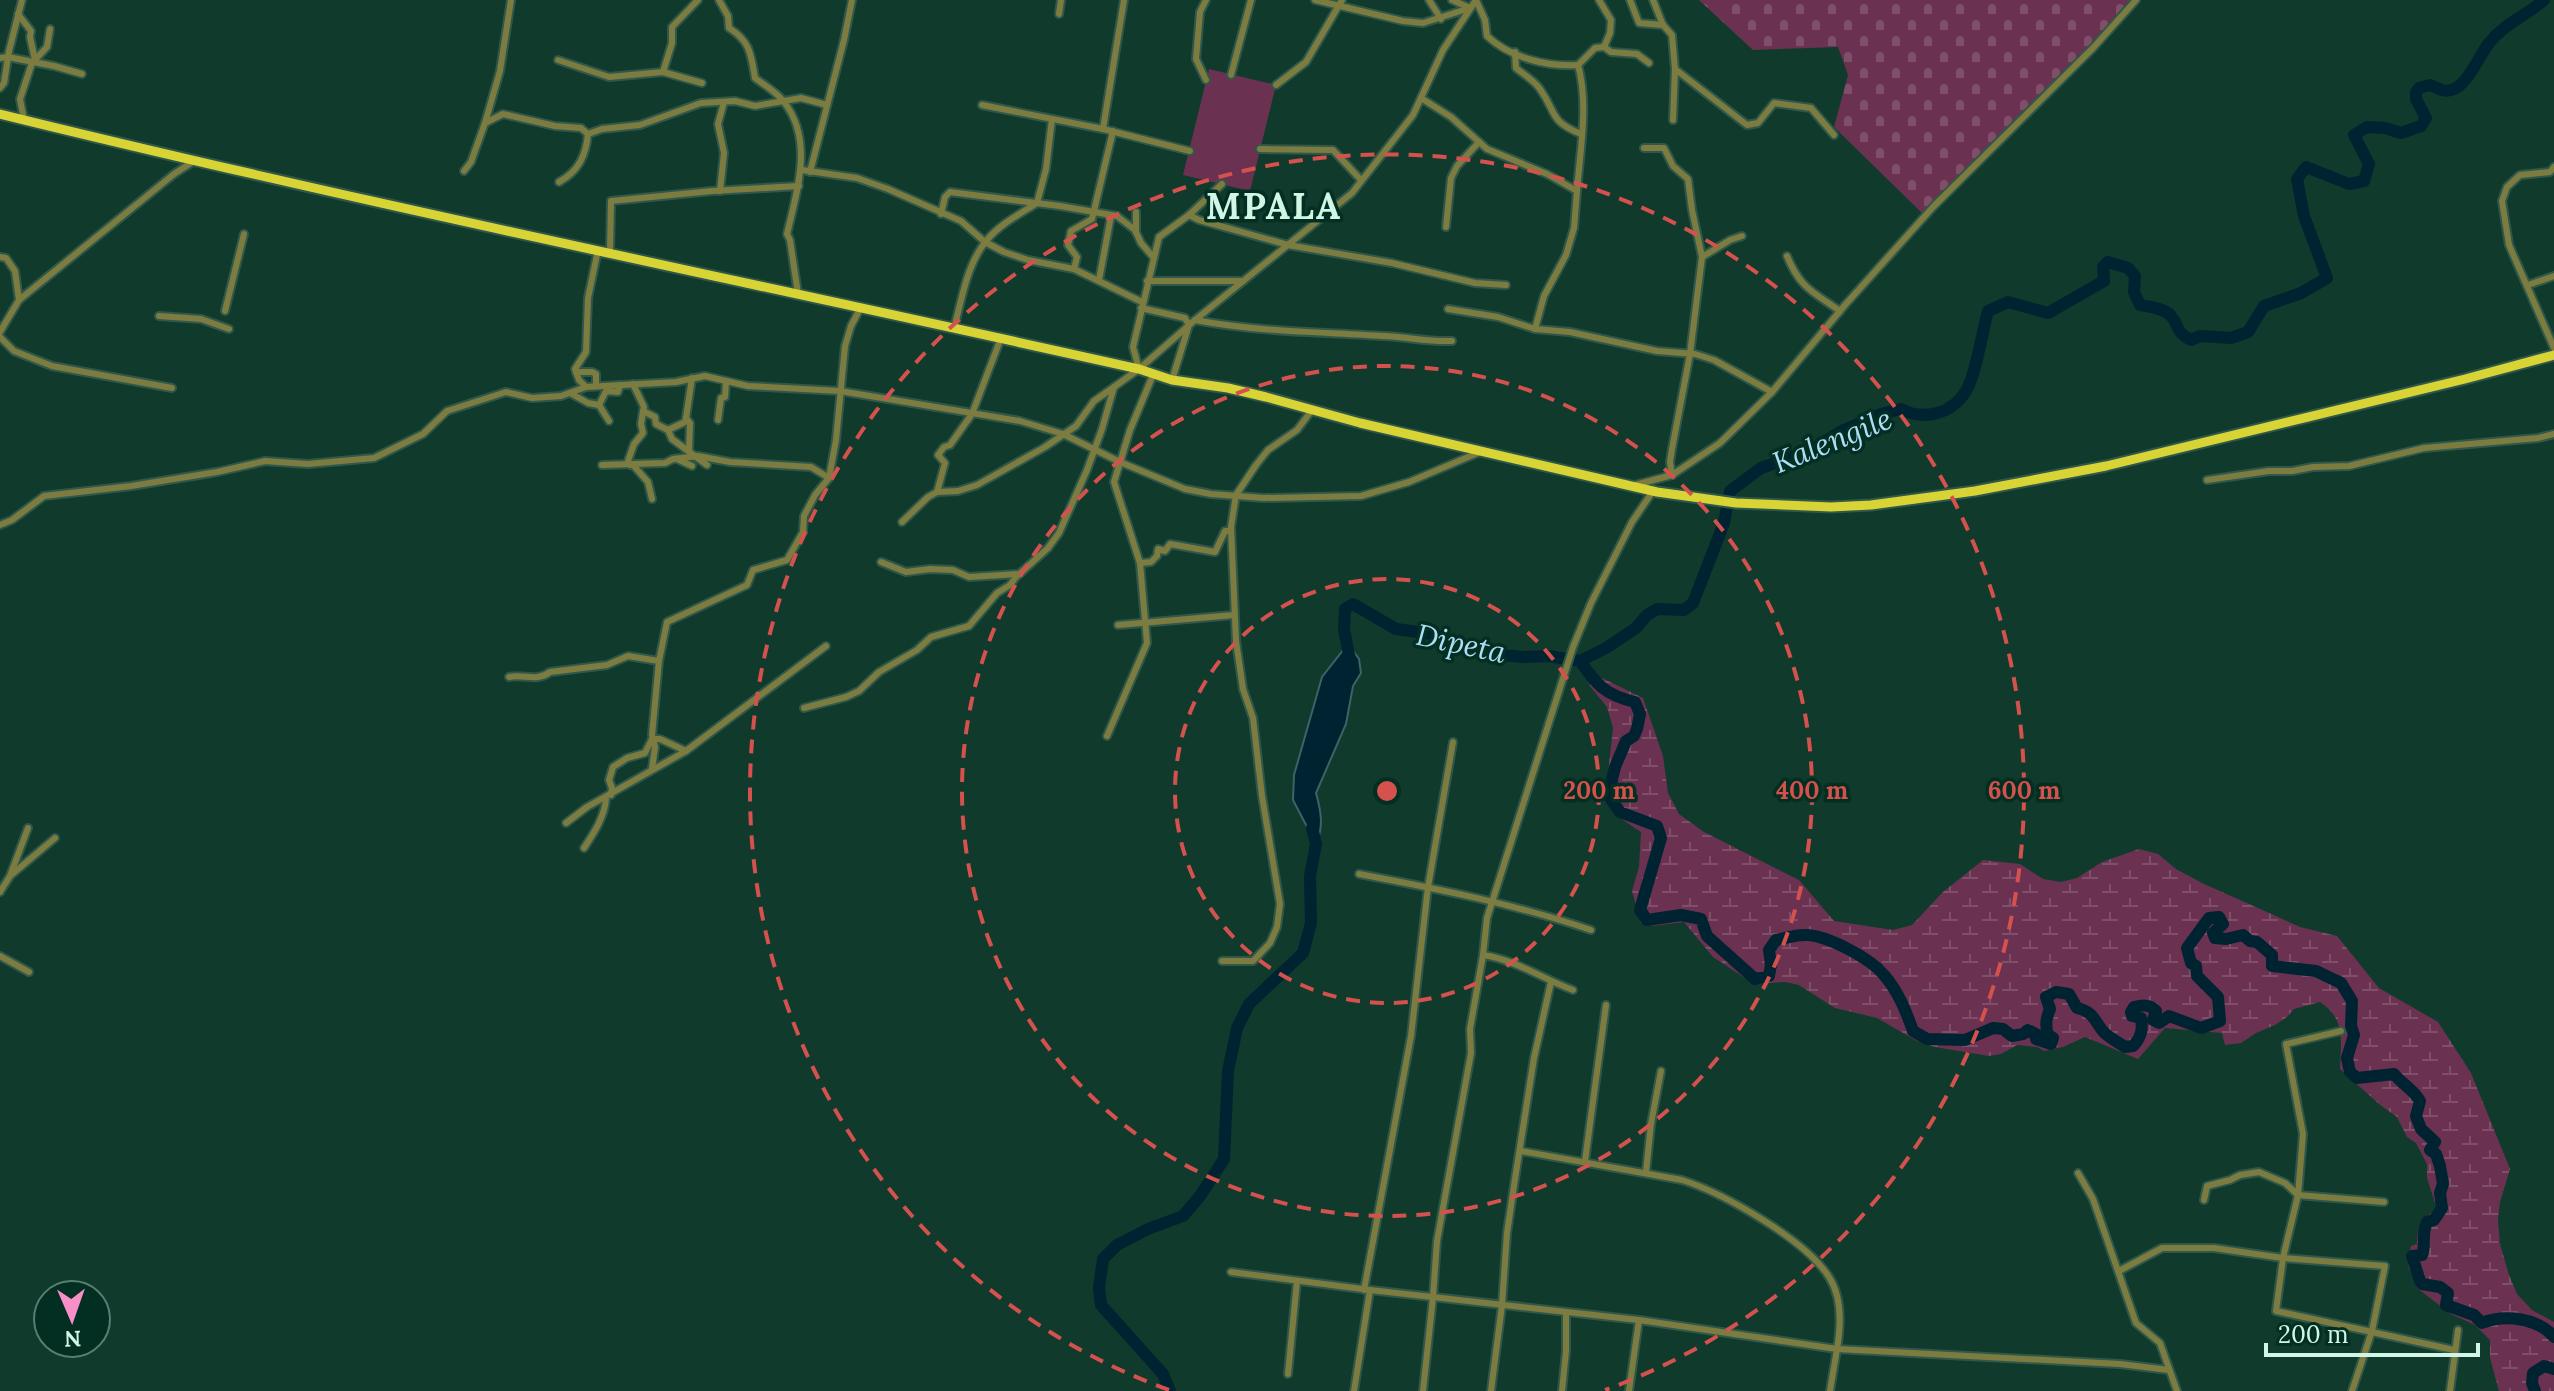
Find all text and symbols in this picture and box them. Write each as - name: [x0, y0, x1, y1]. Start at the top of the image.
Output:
- district label: MPALA: [1206, 183, 1342, 229]
- water label: Kalengile: [1767, 399, 1897, 481]
- water label: Dipeta: [1413, 615, 1510, 671]
- text: 200 m: [1563, 775, 1635, 806]
- text: 400 m: [1776, 775, 1848, 806]
- text: 600 m: [1988, 775, 2060, 806]
- centre of rings: [1373, 777, 1401, 805]
- north arrow: [32, 1279, 112, 1359]
- scale bar: [2266, 1307, 2478, 1357]
- text: 200 m: [2278, 1319, 2348, 1350]
- text: N: [64, 1325, 82, 1353]

